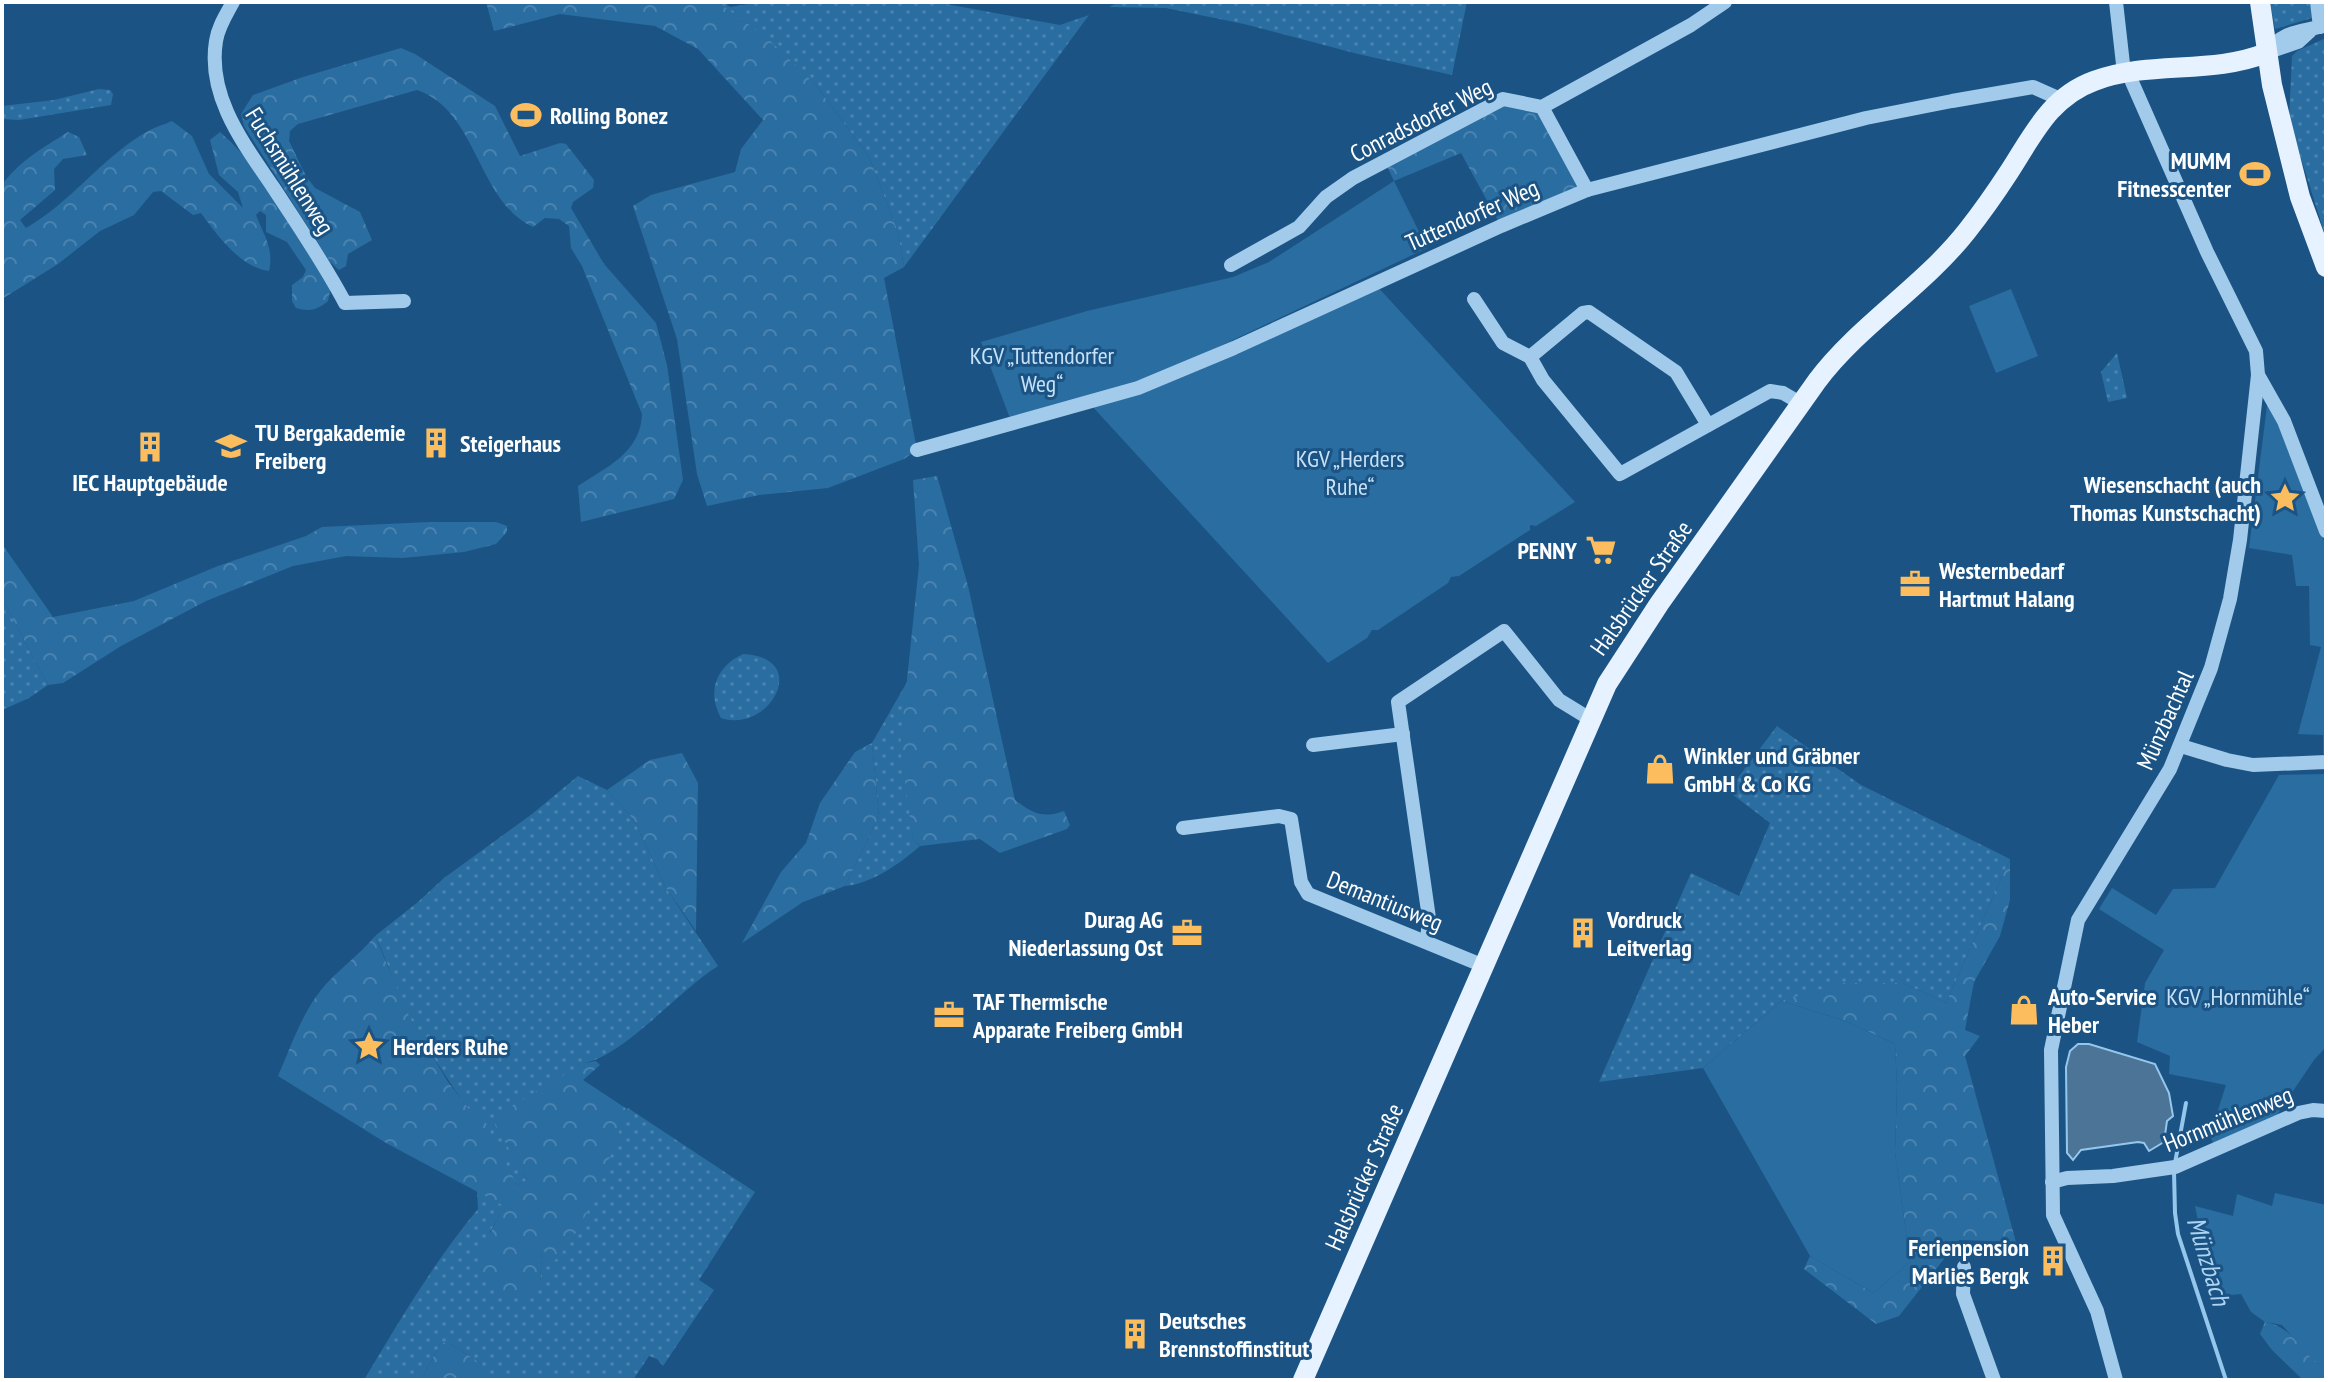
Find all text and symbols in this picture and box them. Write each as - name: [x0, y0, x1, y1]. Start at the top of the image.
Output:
- street label: Conradsdorfer Weg: [1345, 71, 1497, 169]
- sports icon: Rolling Bonez: [509, 98, 543, 132]
- place label: Rolling Bonez: [550, 100, 668, 131]
- street label: Fuchsmühlenweg: [239, 102, 341, 240]
- place label: MUMM Fitnesscenter: [2117, 145, 2232, 204]
- sports icon: MUMM Fitnesscenter: [2238, 157, 2272, 191]
- street label: Tuttendorfer Weg: [1401, 172, 1543, 258]
- park label: KGV „Tuttendorfer Weg“: [970, 340, 1115, 399]
- place label: TU Bergakademie Freiberg: [255, 417, 406, 476]
- building icon: Steigerhaus: [419, 426, 453, 460]
- place label: Steigerhaus: [460, 428, 561, 459]
- school or university icon: TU Bergakademie Freiberg: [214, 429, 248, 463]
- building icon: IEC Hauptgebäude: [133, 430, 167, 464]
- park label: KGV „Herders Ruhe“: [1296, 443, 1404, 502]
- place label: IEC Hauptgebäude: [72, 467, 228, 498]
- place label: Wiesenschacht (auch Thomas Kunstschacht): [2070, 469, 2261, 528]
- place icon: Wiesenschacht (auch Thomas Kunstschacht): [2268, 481, 2302, 515]
- street label: Halsbrücker Straße: [1583, 515, 1699, 661]
- supermarket icon: PENNY: [1584, 533, 1618, 567]
- place label: PENNY: [1517, 535, 1577, 566]
- place label: Westernbedarf Hartmut Halang: [1938, 555, 2075, 614]
- office icon: Westernbedarf Hartmut Halang: [1898, 567, 1932, 601]
- street label: Münzbachtal: [2129, 665, 2201, 775]
- place label: Winkler und Gräbner GmbH & Co KG: [1683, 740, 1861, 799]
- shop icon: Winkler und Gräbner GmbH & Co KG: [1643, 752, 1677, 786]
- street label: Demantiusweg: [1322, 864, 1448, 938]
- place label: Durag AG Niederlassung Ost: [1008, 904, 1163, 963]
- place label: Vordruck Leitverlag: [1606, 904, 1692, 963]
- office icon: Durag AG Niederlassung Ost: [1170, 916, 1204, 950]
- building icon: Vordruck Leitverlag: [1566, 916, 1600, 950]
- place label: Auto-Service Heber: [2047, 981, 2157, 1040]
- park label: KGV „Hornmühle“: [2166, 981, 2310, 1012]
- place label: TAF Thermische Apparate Freiberg GmbH: [972, 986, 1183, 1045]
- shop icon: Auto-Service Heber: [2007, 993, 2041, 1027]
- office icon: TAF Thermische Apparate Freiberg GmbH: [932, 998, 966, 1032]
- place icon: Herders Ruhe: [352, 1029, 386, 1063]
- place label: Herders Ruhe: [393, 1031, 508, 1062]
- street label: Hornmühlenweg: [2159, 1079, 2297, 1159]
- street label: Halsbrücker Straße: [1318, 1099, 1410, 1255]
- water label: Münzbach: [2180, 1213, 2239, 1311]
- place label: Ferienpension Marlies Bergk: [1908, 1232, 2029, 1291]
- building icon: Ferienpension Marlies Bergk: [2036, 1244, 2070, 1278]
- place label: Deutsches Brennstoffinstitut: [1159, 1305, 1309, 1364]
- building icon: Deutsches Brennstoffinstitut: [1118, 1317, 1152, 1351]

